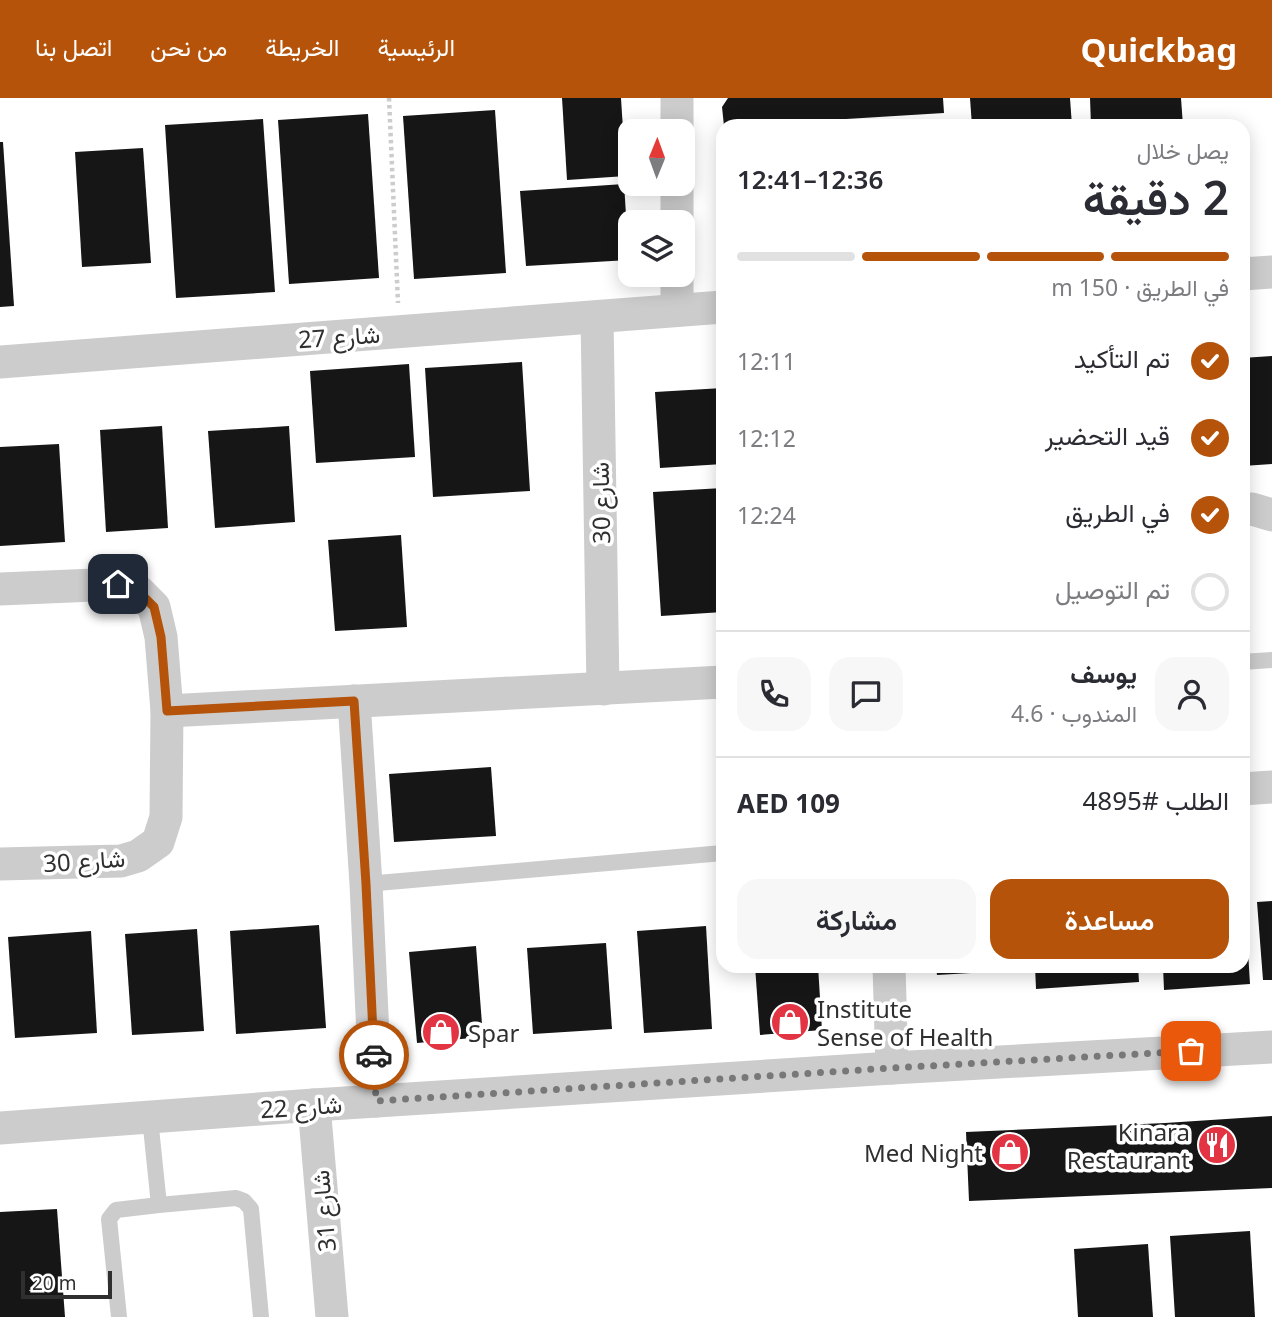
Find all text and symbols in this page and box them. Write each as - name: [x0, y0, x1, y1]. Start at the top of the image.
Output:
- text: Quickbag: [1081, 27, 1237, 72]
- text: اتصل بنا: [35, 30, 112, 63]
- text: من نحن: [150, 30, 227, 63]
- text: الخريطة: [265, 30, 339, 63]
- text: الرئيسية: [377, 30, 455, 63]
- north arrow: [618, 119, 695, 196]
- map controls: [618, 119, 695, 287]
- text: يصل خلال: [1137, 134, 1229, 166]
- text: 12:36–12:41: [737, 161, 883, 197]
- text: 2 دقيقة: [1083, 166, 1229, 228]
- button: layers: [618, 210, 695, 287]
- text: في الطريق · 150 m: [1051, 271, 1229, 303]
- street label: شارع 27: [297, 317, 381, 356]
- text: تم التأكيد: [1074, 340, 1170, 376]
- icon: check: [1191, 342, 1229, 380]
- text: 12:11: [737, 345, 796, 377]
- text: قيد التحضير: [1045, 417, 1170, 453]
- icon: check: [1191, 419, 1229, 457]
- text: 12:12: [737, 422, 796, 454]
- street label: شارع 30: [583, 462, 618, 544]
- text: في الطريق: [1065, 494, 1170, 530]
- icon: check: [1191, 496, 1229, 534]
- text: 12:24: [737, 499, 796, 531]
- pin: [88, 554, 148, 614]
- icon: home: [99, 565, 137, 603]
- text: تم التوصيل: [1055, 571, 1170, 607]
- text: يوسف: [1070, 655, 1137, 691]
- button: phone: [737, 657, 811, 731]
- button: chat: [829, 657, 903, 731]
- button: person: [1155, 657, 1229, 731]
- text: المندوب · 4.6: [1011, 697, 1137, 729]
- text: الطلب #4895: [1082, 782, 1229, 818]
- text: AED 109: [737, 785, 840, 821]
- street label: شارع 30: [42, 841, 126, 880]
- button: مشاركة: [737, 879, 976, 959]
- button: مساعدة: [990, 879, 1229, 959]
- place label: Institute Sense of Health: [817, 992, 993, 1053]
- shop icon: Institute Sense of Health: [769, 1001, 811, 1043]
- shop icon: Spar: [420, 1011, 462, 1053]
- place label: Spar: [468, 1016, 519, 1049]
- courier: [339, 1020, 409, 1090]
- pin: [1161, 1021, 1221, 1081]
- icon: bag: [1172, 1032, 1210, 1070]
- icon: car: [355, 1036, 393, 1074]
- street label: شارع 22: [259, 1087, 343, 1126]
- place label: Kinara Restaurant: [1067, 1115, 1190, 1176]
- restaurant icon: Kinara Restaurant: [1196, 1124, 1238, 1166]
- shop icon: Med Night: [989, 1131, 1031, 1173]
- place label: Med Night: [864, 1136, 983, 1169]
- street label: شارع 31: [303, 1169, 344, 1253]
- scale bar: [21, 1268, 112, 1300]
- text: 20 m: [32, 1270, 76, 1296]

